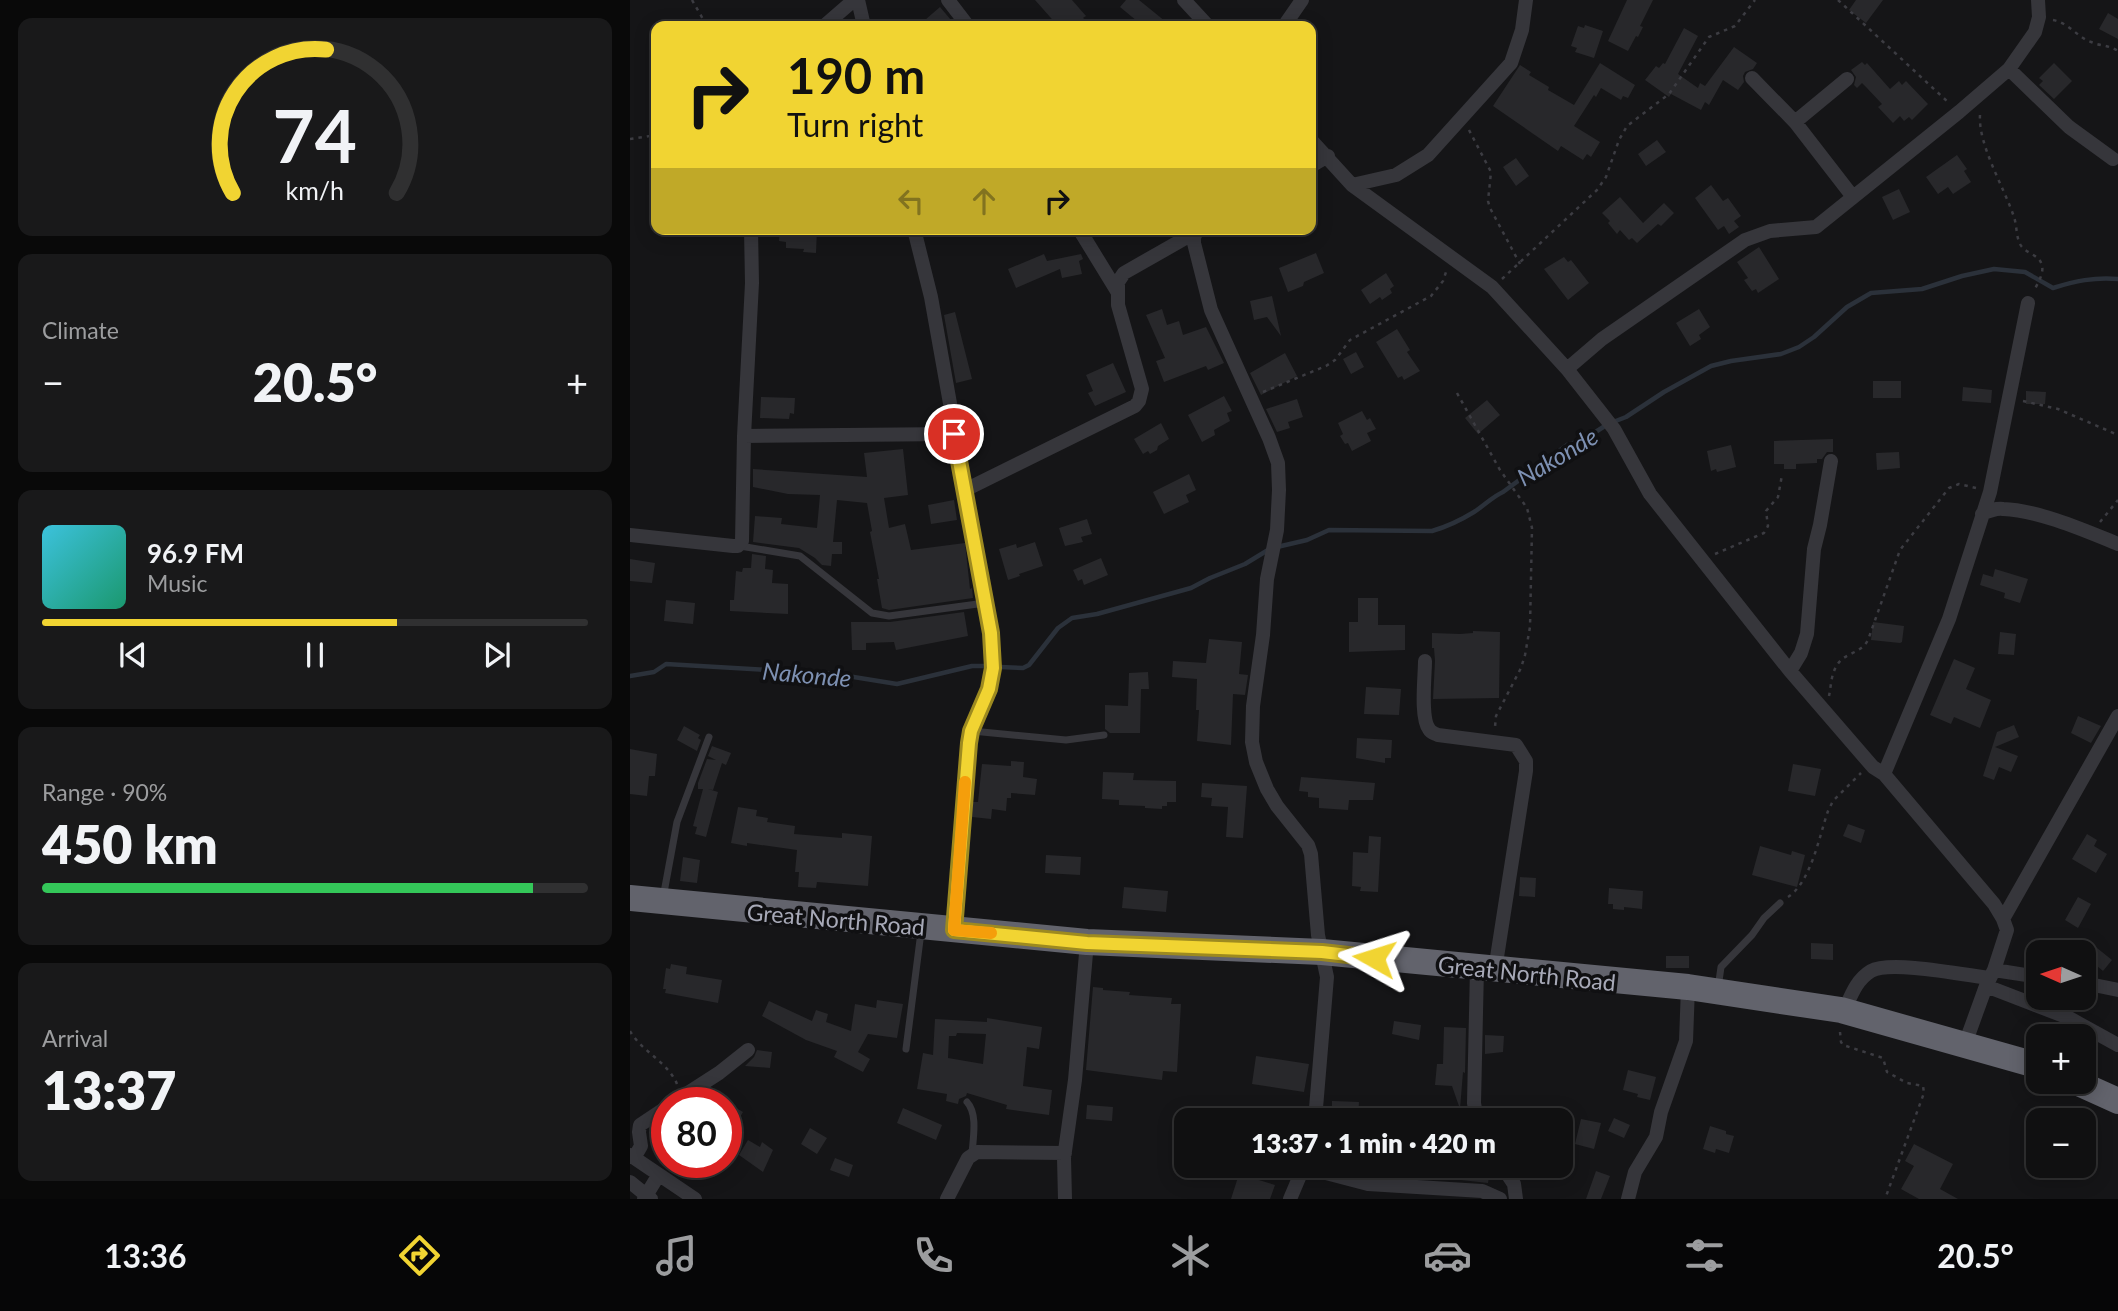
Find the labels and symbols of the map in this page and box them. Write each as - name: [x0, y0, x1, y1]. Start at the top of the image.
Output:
- pin: [924, 404, 984, 464]
- water label: Nakonde: [1511, 421, 1603, 491]
- water label: Nakonde: [761, 656, 853, 692]
- street label: Great North Road: [746, 897, 926, 941]
- position arrow: [1337, 921, 1411, 995]
- north arrow: [2026, 940, 2096, 1010]
- street label: Great North Road: [1437, 950, 1617, 996]
- speed limit sign: 80: [651, 1087, 742, 1178]

